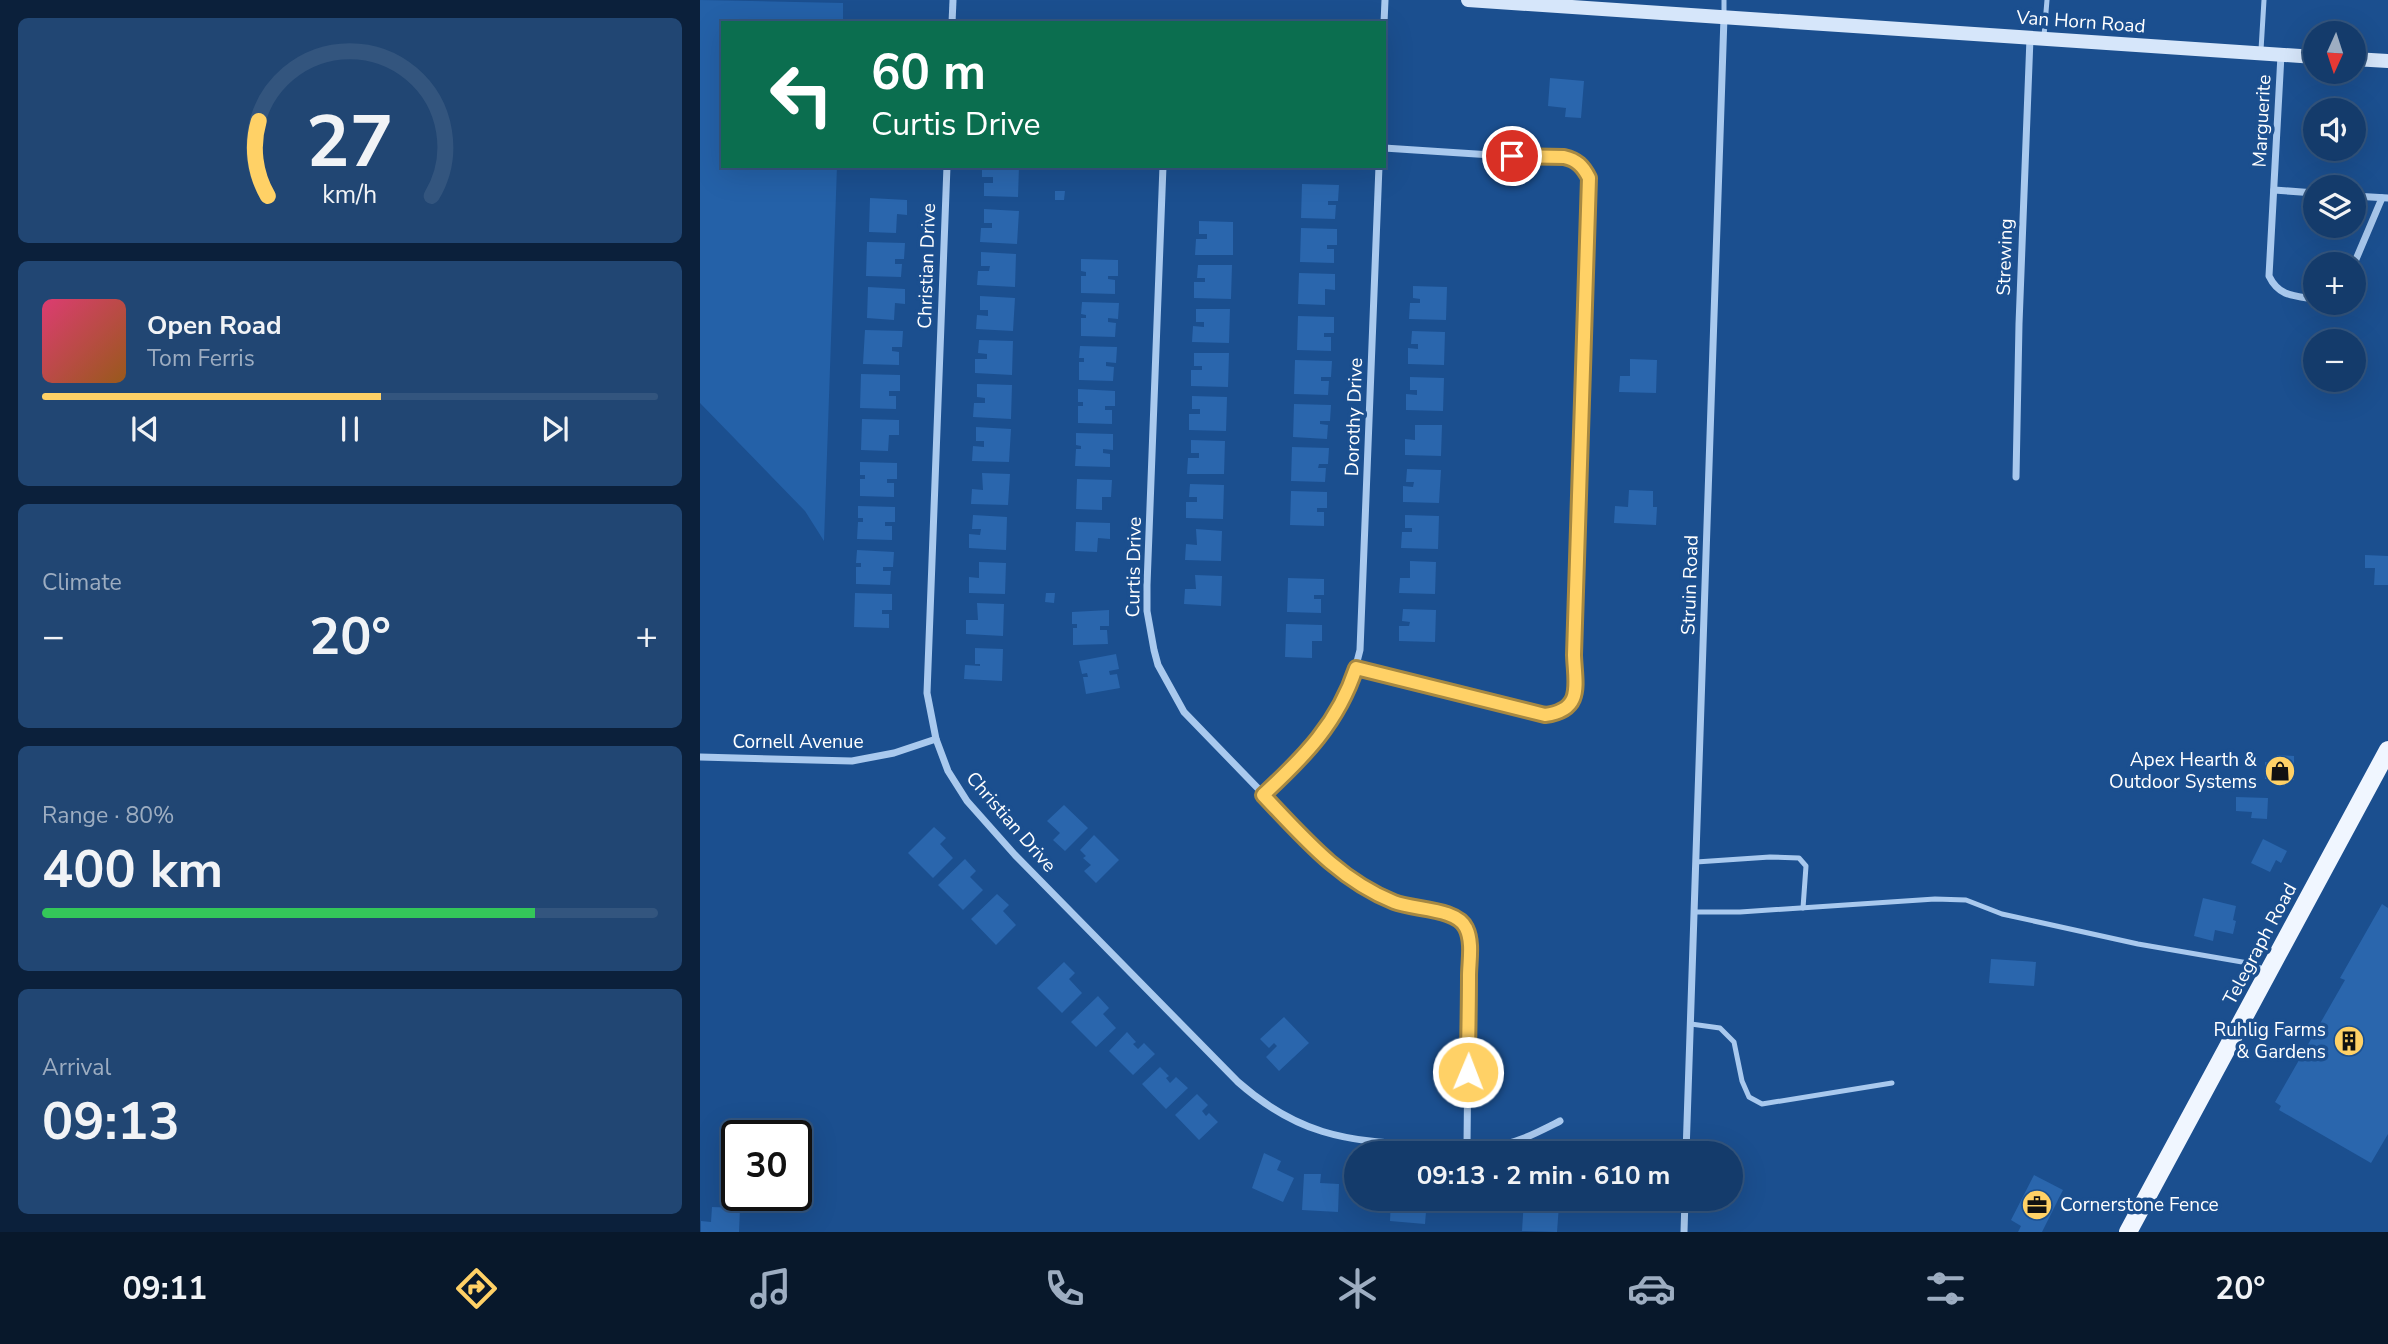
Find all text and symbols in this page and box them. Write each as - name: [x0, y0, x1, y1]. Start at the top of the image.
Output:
- street label: Van Horn Road: [2015, 4, 2146, 39]
- north arrow: [2303, 21, 2366, 84]
- map controls: [2303, 21, 2366, 392]
- text: 60 m: [871, 39, 986, 106]
- icon: left: [756, 49, 847, 140]
- street label: Marguerite: [2247, 74, 2277, 168]
- text: 27: [306, 93, 394, 193]
- button: sound: [2303, 98, 2366, 161]
- text: Curtis Drive: [871, 103, 1041, 146]
- pin: [1482, 126, 1542, 186]
- icon: arrive: [1493, 137, 1531, 175]
- button: layers: [2303, 175, 2366, 238]
- text: km/h: [322, 178, 378, 212]
- street label: Christian Drive: [912, 203, 942, 329]
- street label: Strewing: [1991, 218, 2019, 296]
- button: +: [2303, 252, 2366, 315]
- text: Open Road: [147, 308, 282, 343]
- button: −: [2303, 329, 2366, 392]
- text: Tom Ferris: [147, 343, 255, 374]
- street label: Dorothy Drive: [1339, 357, 1369, 477]
- icon: previous: [126, 410, 164, 448]
- icon: pause: [331, 410, 369, 448]
- icon: next: [536, 410, 574, 448]
- street label: Curtis Drive: [1120, 516, 1148, 618]
- street label: Struin Road: [1675, 535, 1705, 635]
- text: Climate: [42, 567, 122, 598]
- text: 20°: [309, 601, 391, 672]
- text: −: [42, 611, 65, 662]
- text: +: [635, 611, 658, 662]
- street label: Cornell Avenue: [732, 729, 864, 755]
- place label: Apex Hearth & Outdoor Systems: [2109, 747, 2257, 795]
- shop icon: Apex Hearth & Outdoor Systems: [2263, 754, 2297, 788]
- street label: Christian Drive: [960, 766, 1062, 878]
- text: Range · 80%: [42, 800, 174, 831]
- text: 400 km: [42, 834, 223, 905]
- street label: Telegraph Road: [2217, 878, 2303, 1010]
- place label: Ruhlig Farms & Gardens: [2213, 1017, 2326, 1065]
- building icon: Ruhlig Farms & Gardens: [2332, 1024, 2366, 1058]
- position arrow: [1431, 1035, 1505, 1109]
- text: Arrival: [42, 1052, 111, 1083]
- text: 09:13: [42, 1086, 180, 1157]
- speed limit sign: 30: [721, 1120, 812, 1211]
- text: 09:13 · 2 min · 610 m: [1417, 1158, 1670, 1193]
- office icon: Cornerstone Fence: [2020, 1188, 2054, 1222]
- place label: Cornerstone Fence: [2060, 1192, 2219, 1218]
- icon: directions: [452, 1264, 501, 1313]
- icon: music: [746, 1264, 795, 1313]
- icon: phone: [1040, 1264, 1089, 1313]
- icon: climate: [1333, 1264, 1382, 1313]
- icon: car: [1627, 1264, 1676, 1313]
- icon: filters: [1921, 1264, 1970, 1313]
- text: 09:11: [122, 1267, 207, 1310]
- text: 20°: [2215, 1267, 2265, 1310]

